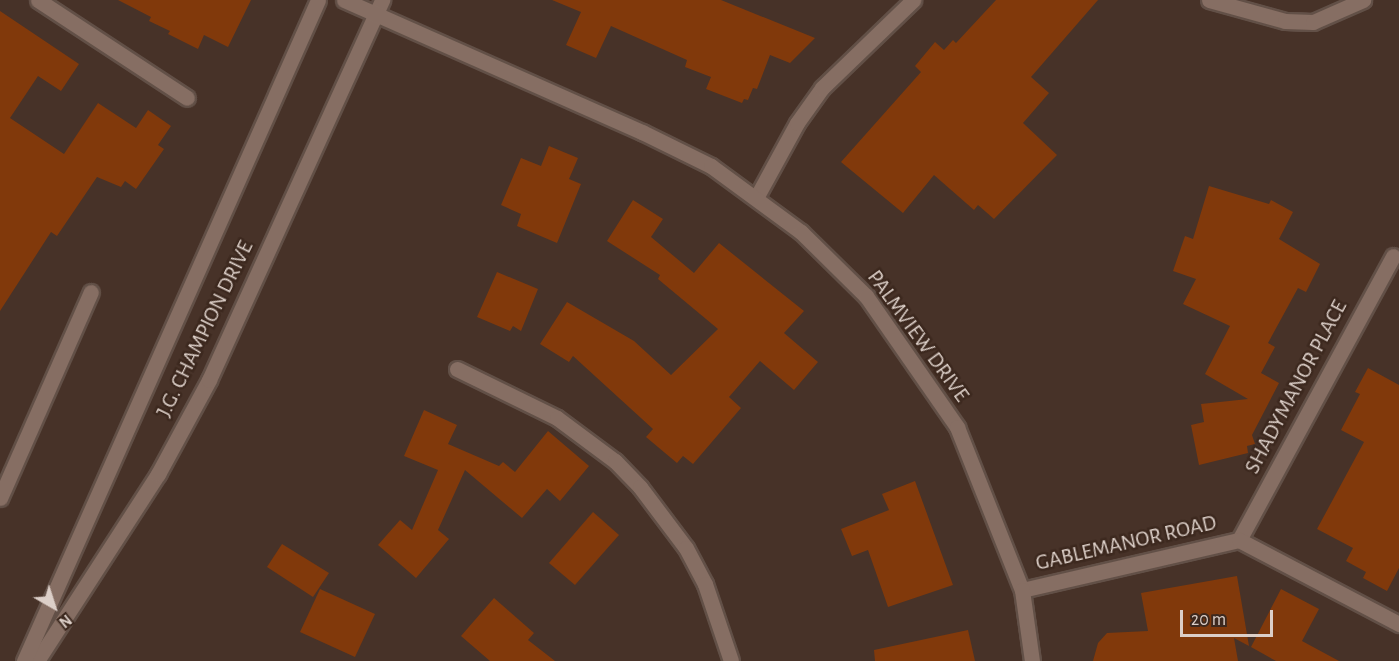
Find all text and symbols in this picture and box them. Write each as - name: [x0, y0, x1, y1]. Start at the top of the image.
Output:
- street label: J.G. CHAMPION DRIVE: [151, 236, 259, 422]
- street label: PALMVIEW DRIVE: [861, 265, 975, 407]
- street label: SHADYMANOR PLACE: [1239, 296, 1353, 478]
- street label: GABLEMANOR ROAD: [1033, 509, 1219, 577]
- north arrow: [24, 577, 84, 637]
- scale bar: [1183, 598, 1276, 636]
- text: N: [56, 611, 75, 631]
- text: 20 m: [1191, 611, 1226, 629]

